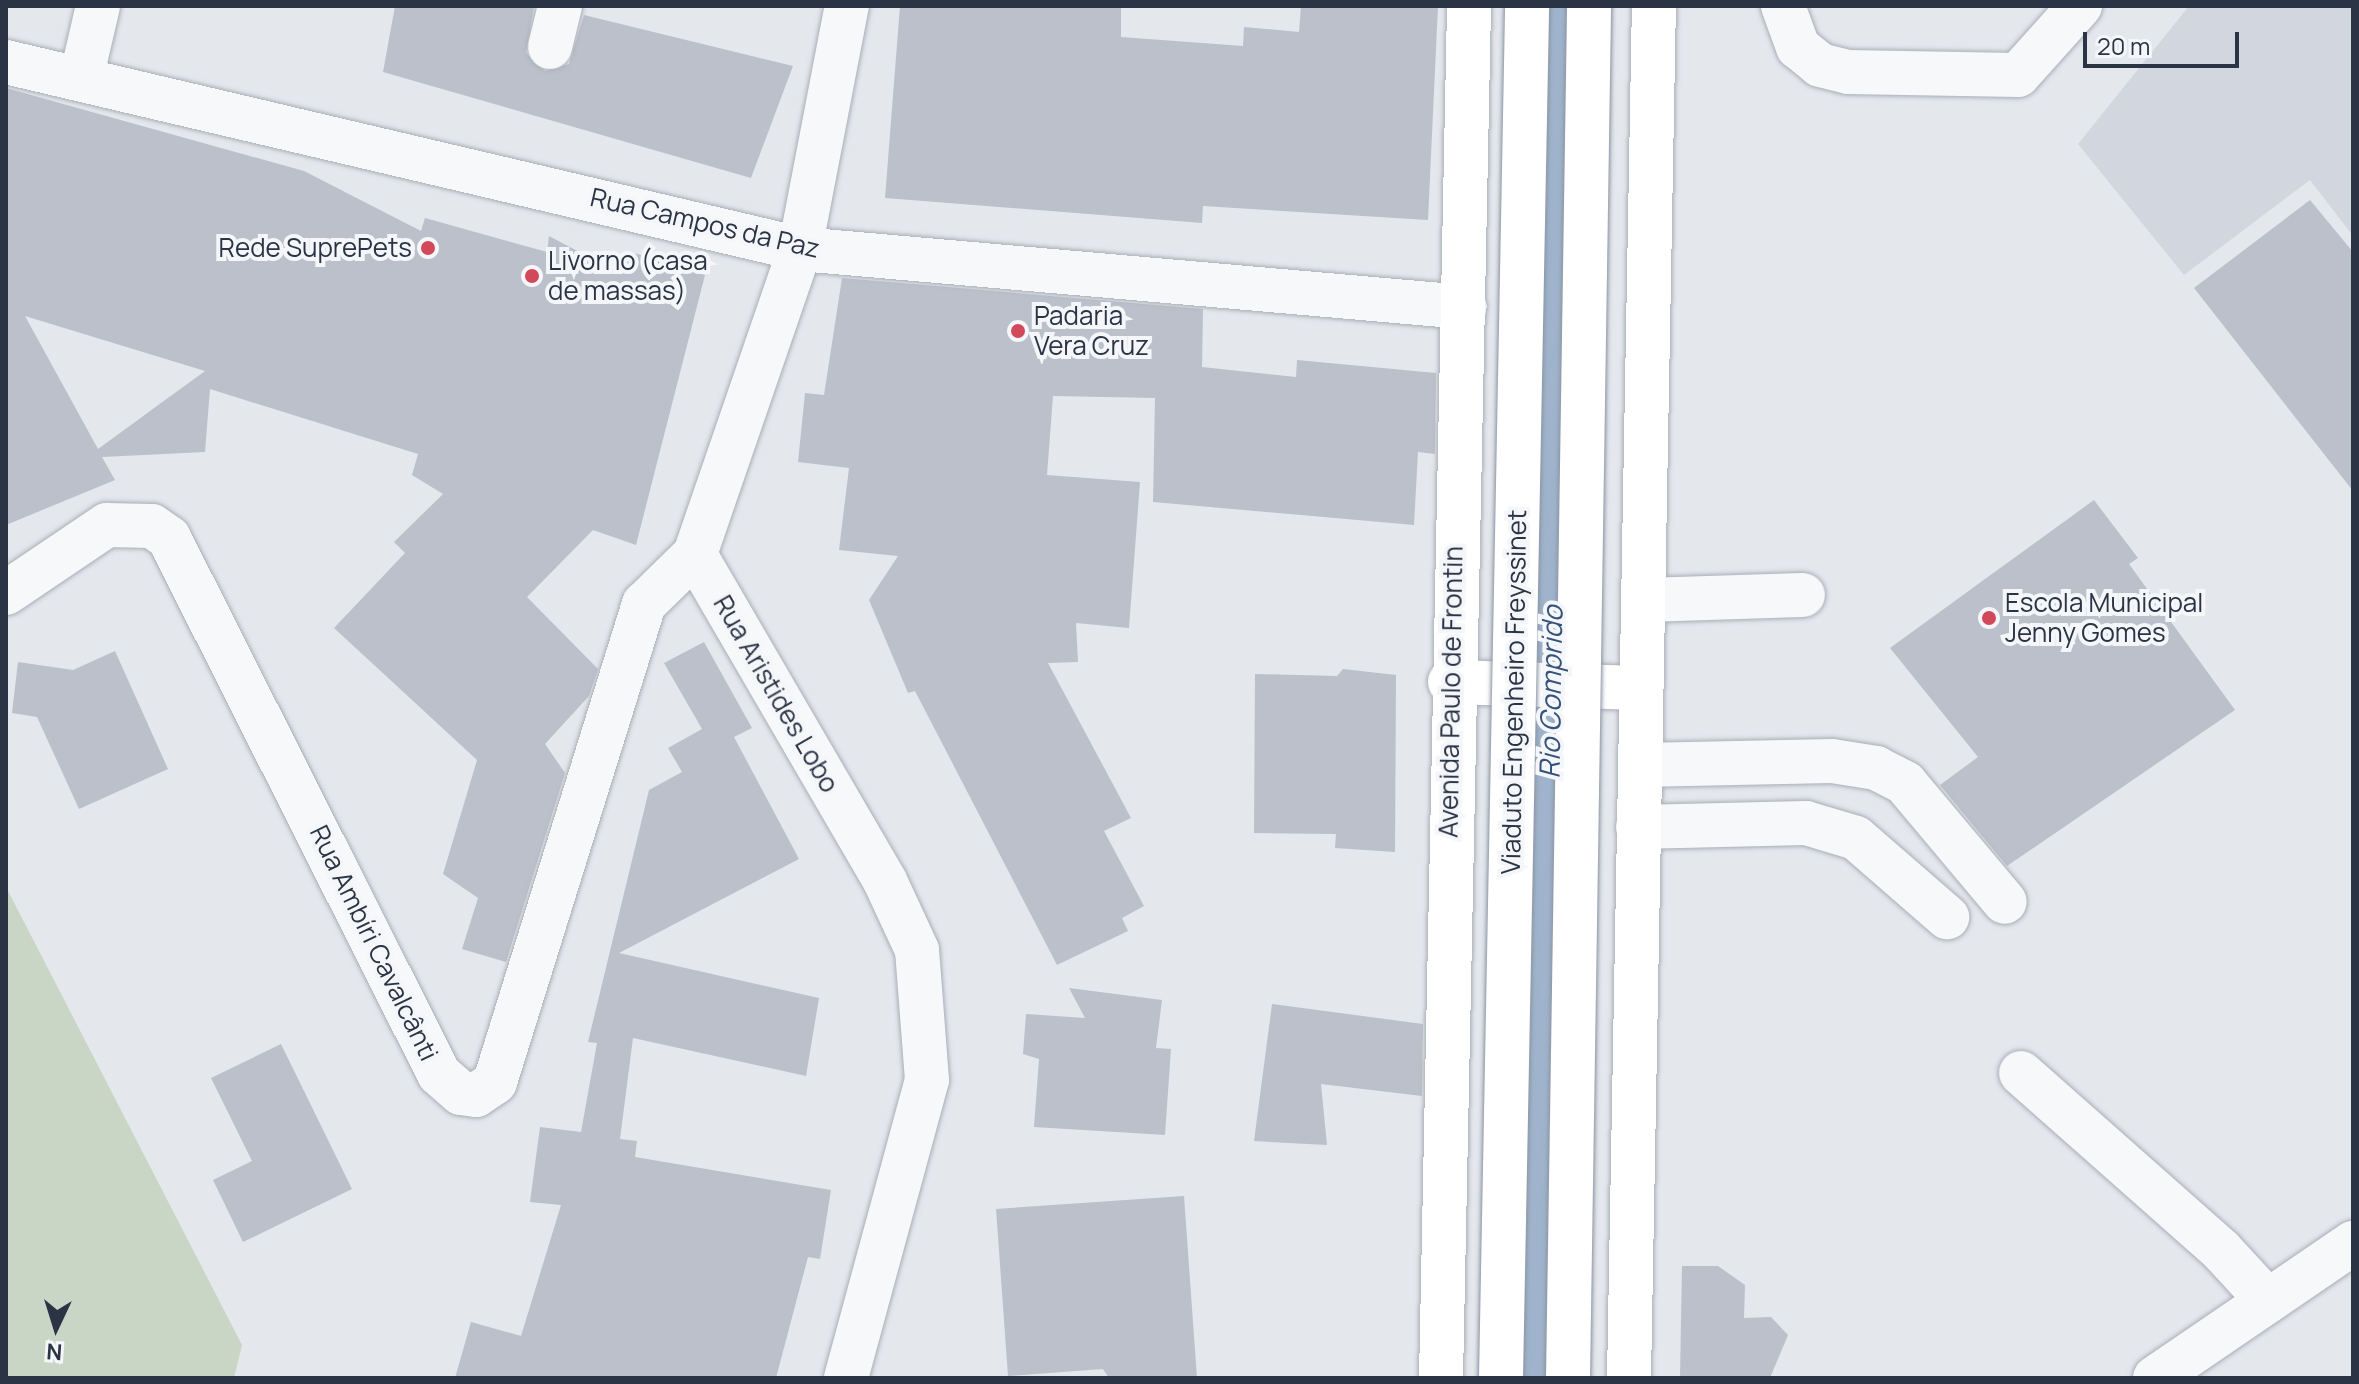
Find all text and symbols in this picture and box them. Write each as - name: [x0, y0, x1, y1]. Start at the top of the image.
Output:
- scale bar: [2087, 16, 2243, 66]
- text: 20 m: [2097, 29, 2150, 62]
- street label: Rua Campos da Paz: [587, 181, 823, 265]
- place label: Rede SuprePets: [219, 232, 412, 264]
- marker: Rede SuprePets: [419, 239, 437, 257]
- place label: Livorno (casa de massas): [548, 245, 708, 306]
- marker: Livorno (casa de massas): [523, 267, 541, 285]
- place label: Padaria Vera Cruz: [1034, 300, 1149, 362]
- marker: Padaria Vera Cruz: [1009, 322, 1027, 340]
- street label: Viaduto Engenheiro Freyssinet: [1495, 509, 1533, 875]
- street label: Avenida Paulo de Frontin: [1433, 546, 1469, 838]
- place label: Escola Municipal Jenny Gomes: [2005, 587, 2203, 648]
- street label: Rua Aristides Lobo: [707, 590, 845, 798]
- water label: Rio Comprido: [1532, 605, 1568, 779]
- marker: Escola Municipal Jenny Gomes: [1980, 609, 1998, 627]
- street label: Rua Ambíri Cavalcânti: [303, 820, 445, 1066]
- north arrow: [16, 1288, 96, 1368]
- text: N: [45, 1336, 63, 1367]

